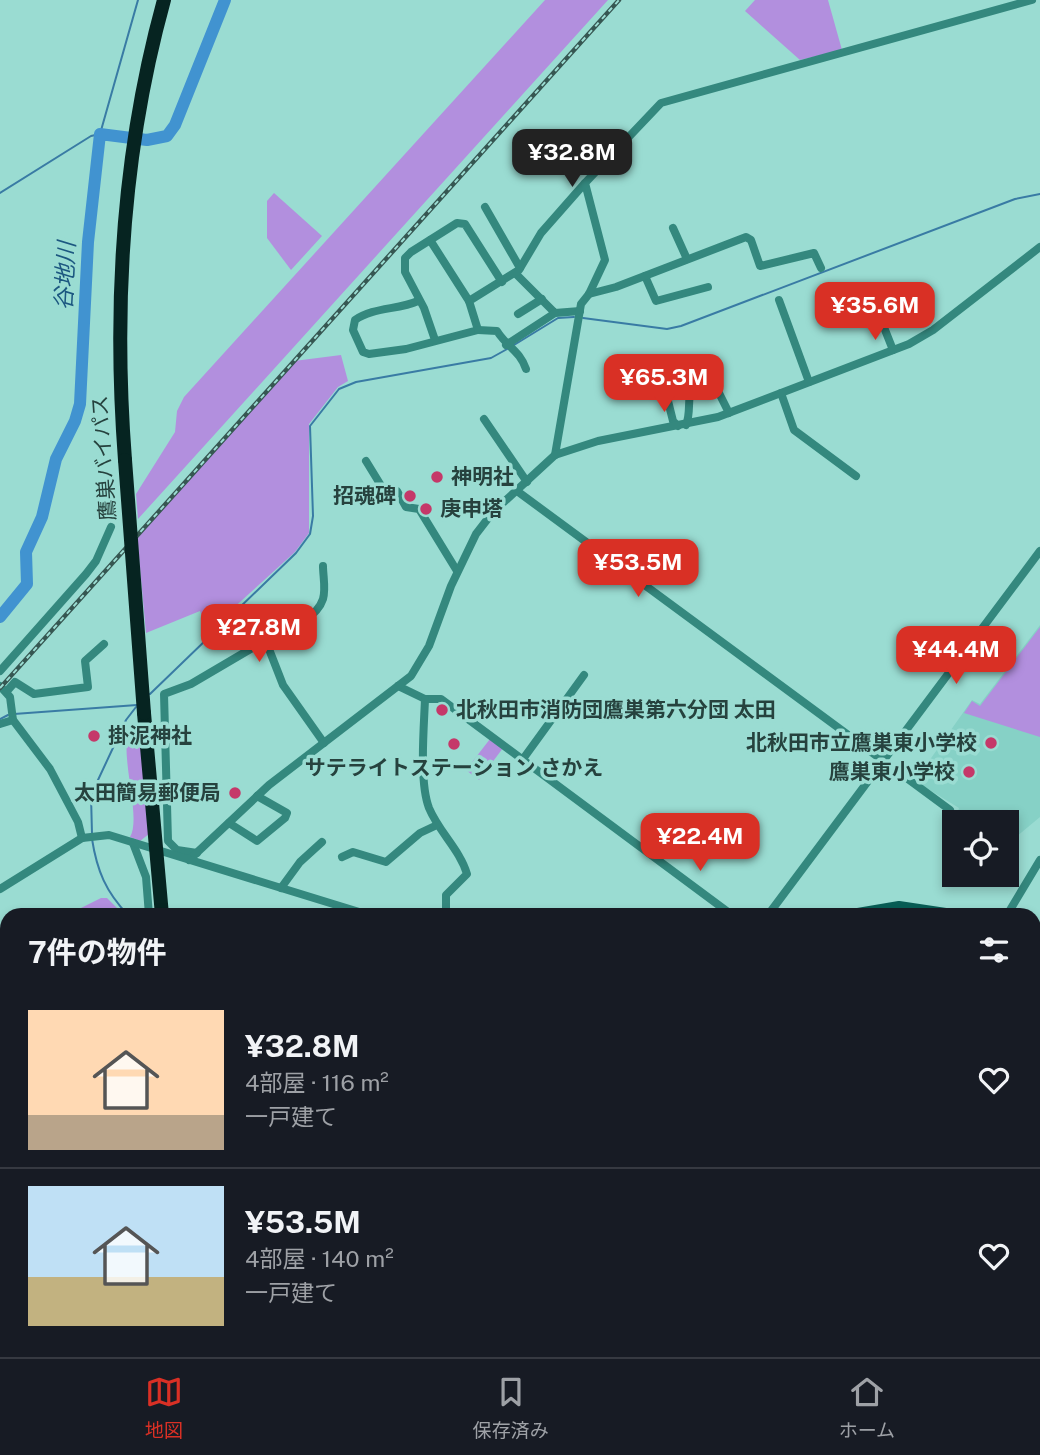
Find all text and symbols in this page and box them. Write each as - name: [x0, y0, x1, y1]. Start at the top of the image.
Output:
- pin: ¥32.8M: [515, 130, 629, 189]
- text: ¥32.8M: [528, 138, 616, 165]
- water label: 谷地川: [49, 238, 80, 311]
- pin: ¥35.6M: [818, 282, 932, 342]
- text: ¥35.6M: [831, 291, 919, 318]
- pin: ¥65.3M: [607, 354, 721, 414]
- text: ¥65.3M: [620, 363, 708, 390]
- street label: 鷹巣バイパス: [87, 395, 120, 522]
- place label: 神明社: [451, 464, 514, 489]
- marker: 神明社: [429, 469, 445, 485]
- place label: 招魂碑: [333, 483, 396, 508]
- marker: 招魂碑: [402, 488, 418, 504]
- place label: 庚申塔: [440, 496, 503, 521]
- marker: 庚申塔: [418, 501, 434, 517]
- pin: ¥53.5M: [581, 540, 695, 599]
- text: ¥53.5M: [594, 548, 682, 575]
- pin: ¥27.8M: [202, 604, 316, 664]
- text: ¥27.8M: [217, 613, 301, 640]
- pin: ¥44.4M: [899, 626, 1013, 686]
- text: ¥44.4M: [912, 635, 1000, 662]
- place label: 北秋田市消防団鷹巣第六分団 太田: [456, 697, 776, 722]
- marker: 北秋田市消防団鷹巣第六分団 太田: [434, 702, 450, 718]
- place label: 掛泥神社: [108, 723, 192, 748]
- marker: 掛泥神社: [86, 728, 102, 744]
- place label: 北秋田市立鷹巣東小学校: [746, 730, 977, 755]
- marker: 北秋田市立鷹巣東小学校: [983, 735, 999, 751]
- marker: サテライトステーション さかえ: [446, 736, 462, 752]
- place label: サテライトステーション さかえ: [305, 755, 603, 780]
- place label: 鷹巣東小学校: [829, 759, 955, 784]
- marker: 鷹巣東小学校: [961, 764, 977, 780]
- place label: 太田簡易郵便局: [74, 780, 221, 805]
- marker: 太田簡易郵便局: [227, 785, 243, 801]
- map controls: [942, 810, 1019, 887]
- button: locate: [942, 810, 1019, 887]
- pin: ¥22.4M: [643, 814, 757, 873]
- text: ¥22.4M: [657, 822, 743, 849]
- icon: filters: [975, 931, 1013, 969]
- text: 7件の物件: [28, 934, 167, 970]
- text: ¥32.8M: [245, 1028, 360, 1064]
- icon: home: [84, 1038, 168, 1122]
- icon: heart: [975, 1061, 1013, 1099]
- text: 4部屋 · 116 m²: [245, 1069, 389, 1096]
- text: 一戸建て: [245, 1103, 337, 1130]
- text: ¥53.5M: [245, 1204, 361, 1240]
- icon: home: [84, 1214, 168, 1298]
- icon: heart: [975, 1237, 1013, 1275]
- text: 4部屋 · 140 m²: [245, 1245, 394, 1272]
- text: 一戸建て: [245, 1279, 337, 1306]
- tab: 地図: [145, 1373, 183, 1442]
- tab: 保存済み: [473, 1373, 549, 1442]
- tab: ホーム: [839, 1373, 895, 1442]

